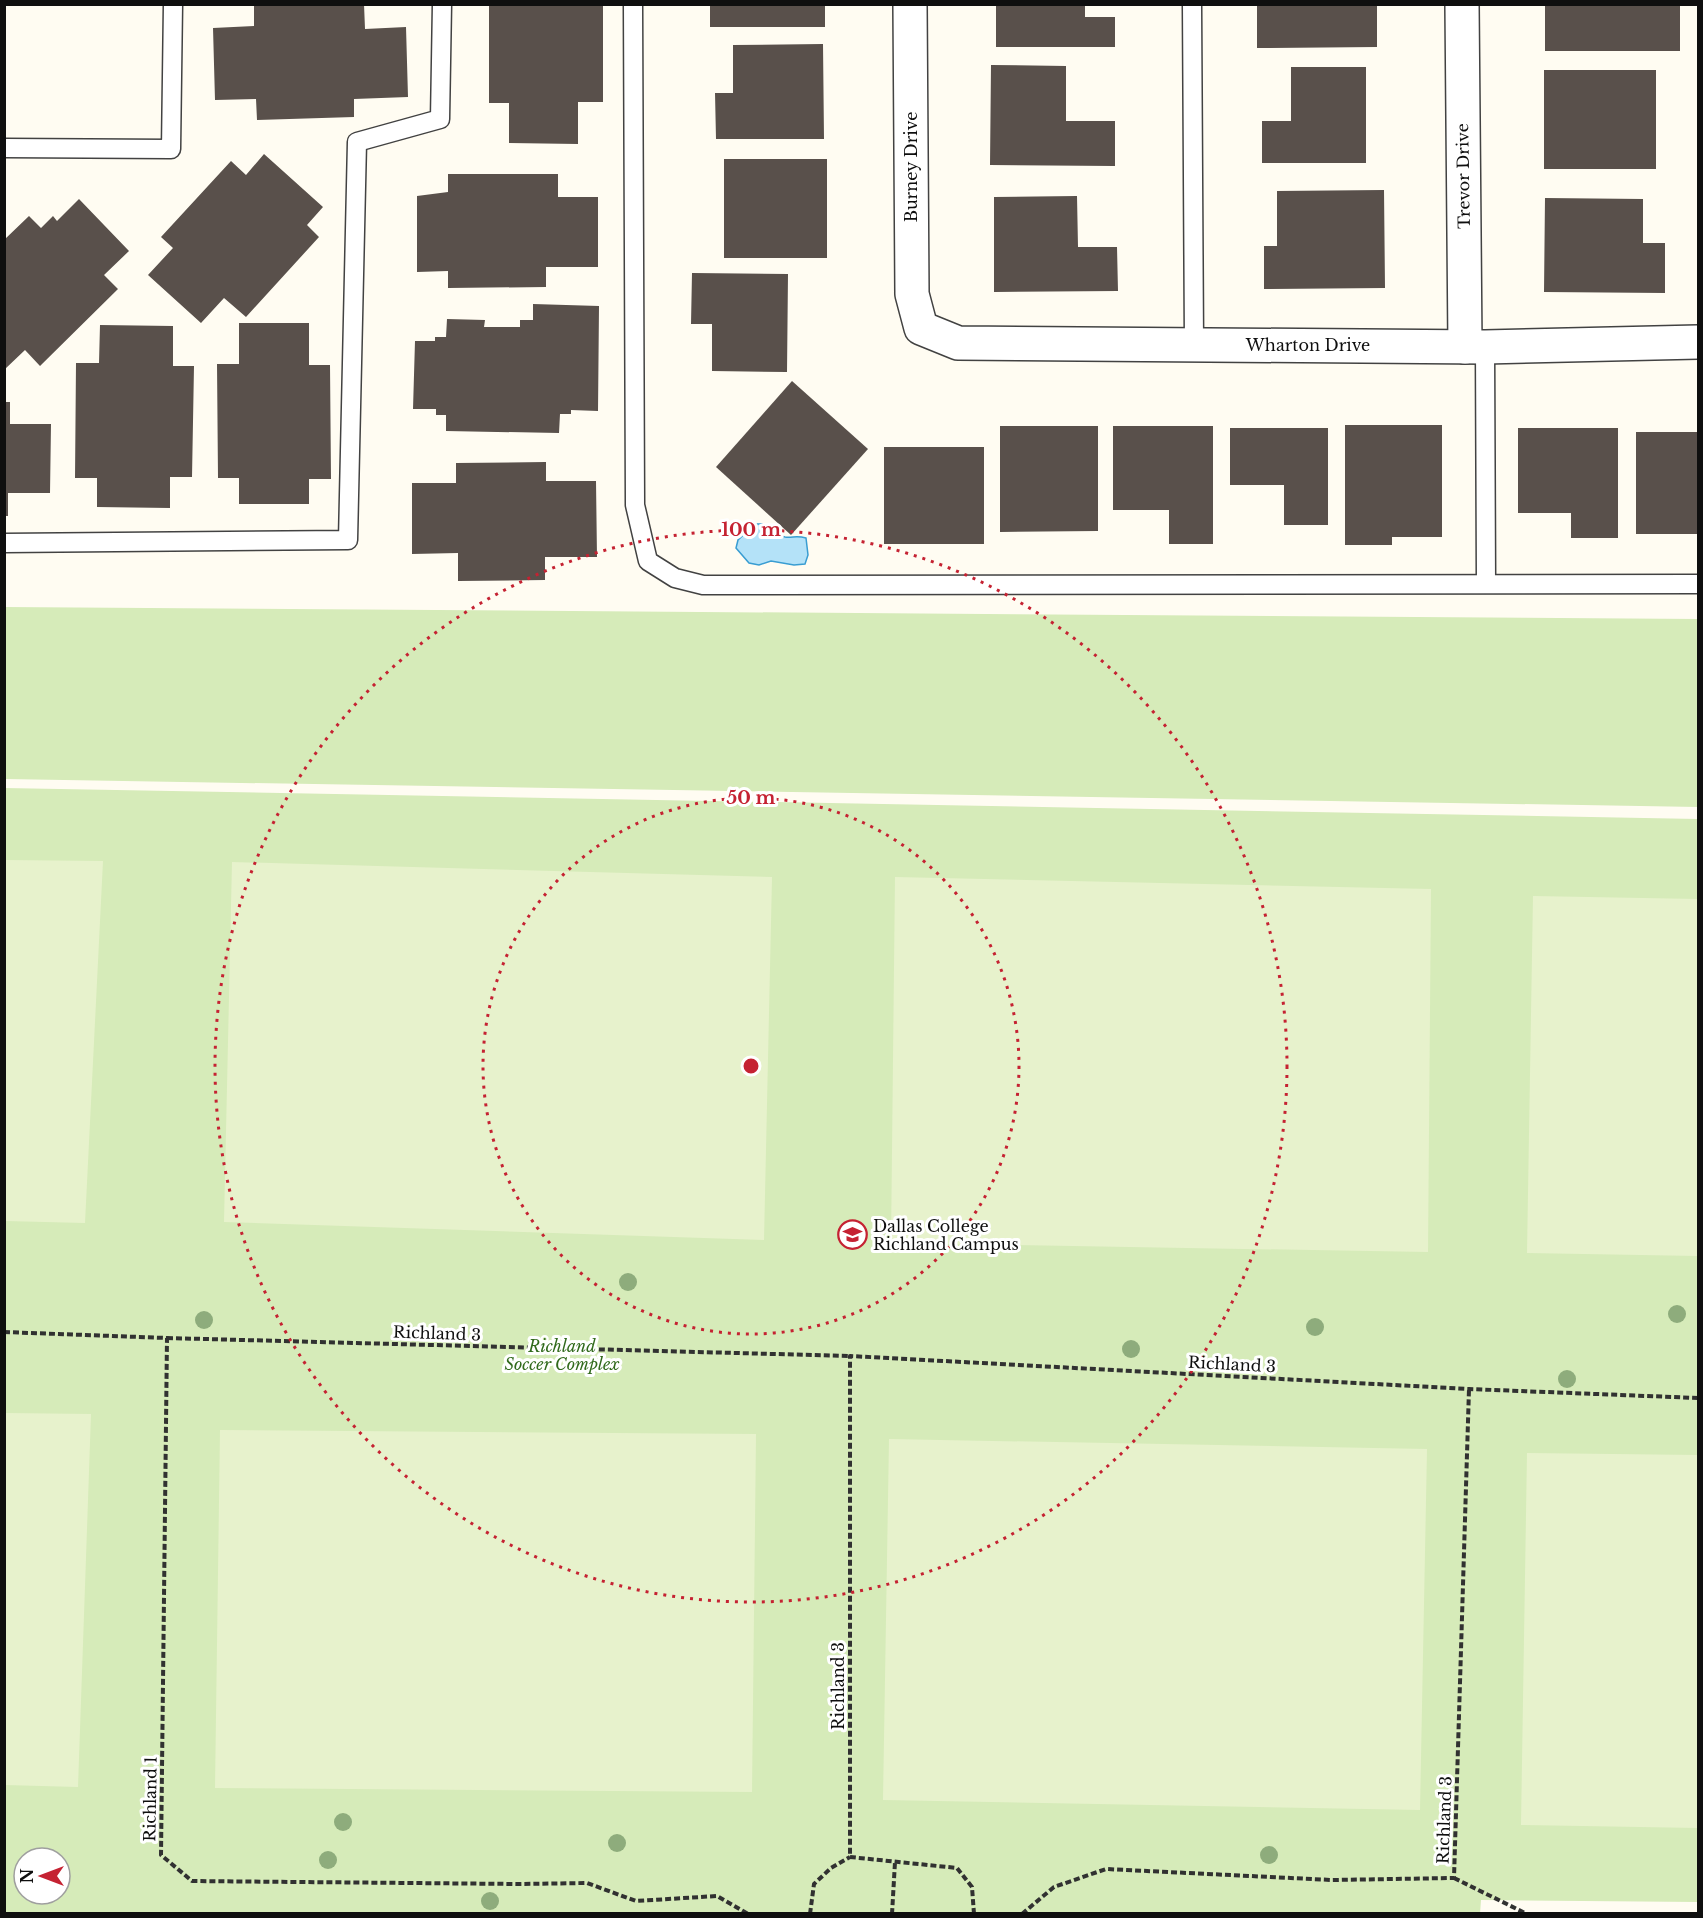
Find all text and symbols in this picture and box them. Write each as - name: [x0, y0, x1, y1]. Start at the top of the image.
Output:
- street label: Burney Drive: [901, 112, 921, 222]
- street label: Trevor Drive: [1452, 123, 1474, 229]
- street label: Wharton Drive: [1245, 335, 1370, 355]
- text: 100 m: [721, 519, 781, 541]
- text: 50 m: [727, 787, 776, 809]
- centre of rings: [741, 1056, 761, 1076]
- place label: Dallas College Richland Campus: [873, 1216, 1019, 1254]
- school or university icon: Dallas College Richland Campus: [836, 1219, 868, 1251]
- street label: Richland 3: [393, 1321, 481, 1345]
- park label: Richland Soccer Complex: [504, 1336, 620, 1374]
- street label: Richland 3: [1188, 1352, 1276, 1376]
- street label: Richland 3: [828, 1642, 848, 1730]
- street label: Richland 1: [139, 1756, 161, 1842]
- street label: Richland 3: [1432, 1776, 1456, 1864]
- north arrow: [12, 1846, 72, 1906]
- text: N: [17, 1868, 37, 1884]

